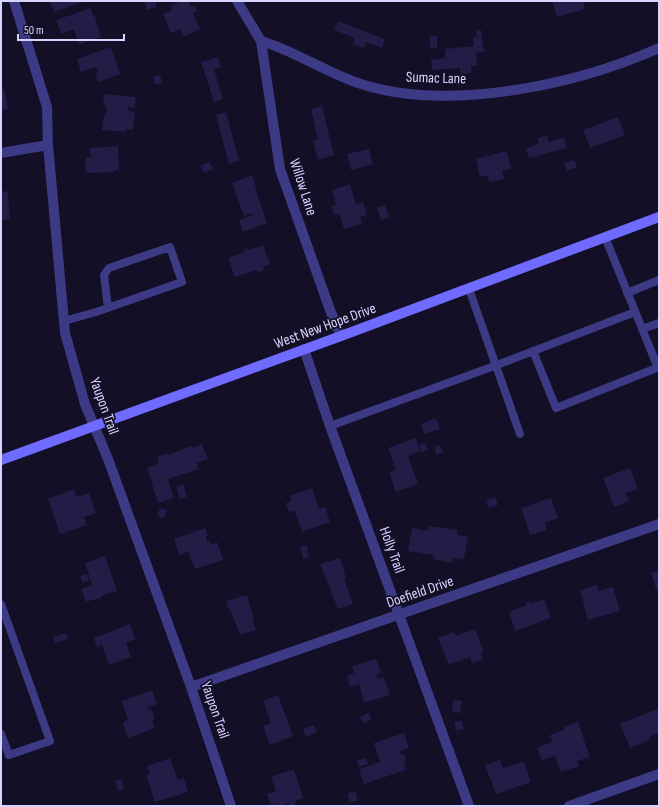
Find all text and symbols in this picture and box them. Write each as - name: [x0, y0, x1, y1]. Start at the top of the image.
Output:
- scale bar: [18, 16, 124, 42]
- text: 50 m: [24, 23, 44, 38]
- street label: Sumac Lane: [406, 67, 466, 89]
- street label: Willow Lane: [285, 156, 321, 218]
- street label: West New Hope Drive: [271, 299, 379, 353]
- street label: Yaupon Trail: [85, 375, 123, 437]
- street label: Holly Trail: [375, 524, 409, 576]
- street label: Doefield Drive: [384, 572, 456, 612]
- street label: Yaupon Trail: [196, 679, 234, 741]

